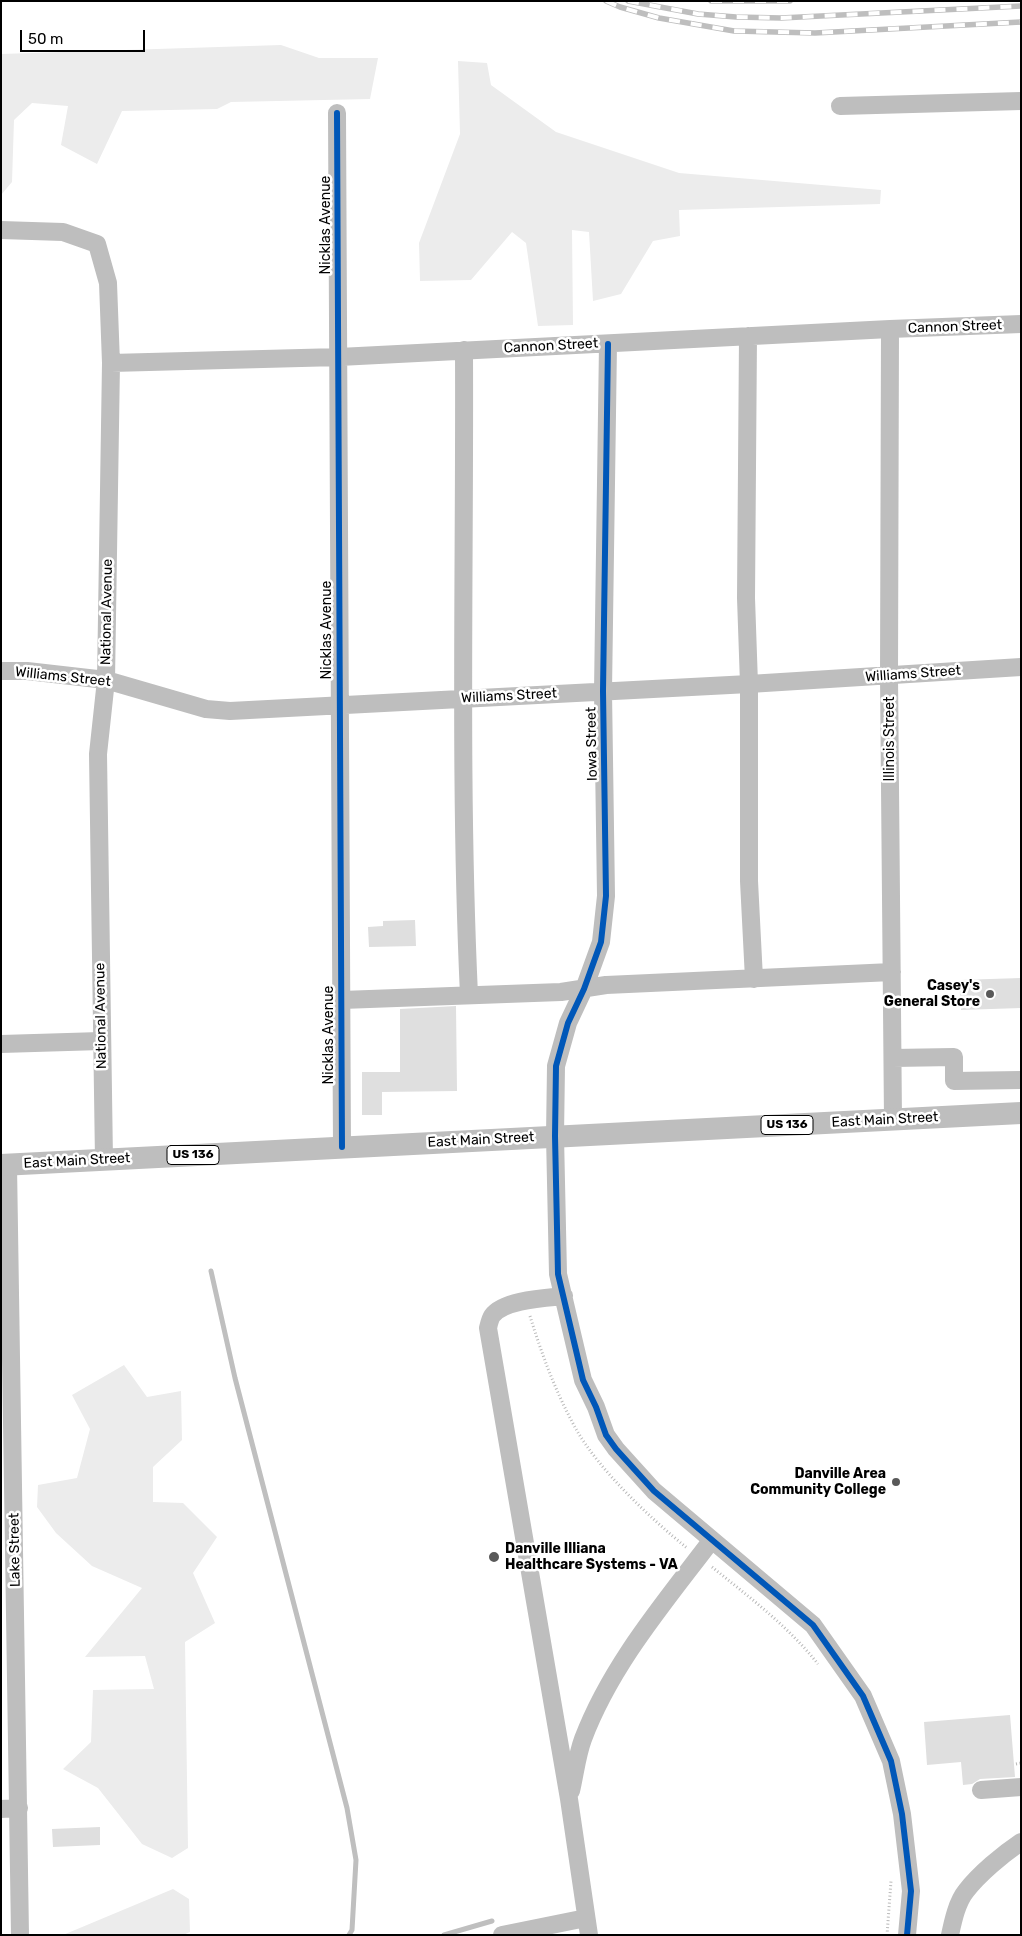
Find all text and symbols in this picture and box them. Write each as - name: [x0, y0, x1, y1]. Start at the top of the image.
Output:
- scale bar: [22, 20, 148, 52]
- text: 50 m: [28, 30, 63, 48]
- street label: Nicklas Avenue: [318, 176, 334, 274]
- street label: Cannon Street: [908, 317, 1002, 337]
- street label: Cannon Street: [503, 335, 599, 357]
- street label: National Avenue: [98, 559, 116, 665]
- street label: Nicklas Avenue: [319, 581, 335, 679]
- street label: Williams Street: [865, 662, 961, 686]
- street label: Williams Street: [14, 664, 112, 690]
- street label: Williams Street: [461, 685, 557, 707]
- street label: Illinois Street: [882, 697, 898, 781]
- street label: Iowa Street: [583, 707, 601, 781]
- street label: National Avenue: [92, 963, 110, 1069]
- place label: Casey's General Store: [884, 978, 980, 1010]
- street label: Nicklas Avenue: [321, 986, 337, 1084]
- marker: Casey's General Store: [984, 988, 996, 1000]
- street label: East Main Street: [831, 1109, 939, 1131]
- road number: US 136: [761, 1116, 813, 1134]
- street label: East Main Street: [427, 1129, 535, 1151]
- road number: US 136: [167, 1146, 219, 1164]
- street label: East Main Street: [23, 1150, 131, 1172]
- place label: Danville Area Community College: [750, 1466, 886, 1498]
- marker: Danville Area Community College: [890, 1476, 902, 1488]
- street label: Lake Street: [6, 1513, 24, 1587]
- place label: Danville Illiana Healthcare Systems - VA: [505, 1541, 678, 1574]
- marker: Danville Illiana Healthcare Systems - VA: [487, 1550, 501, 1564]

